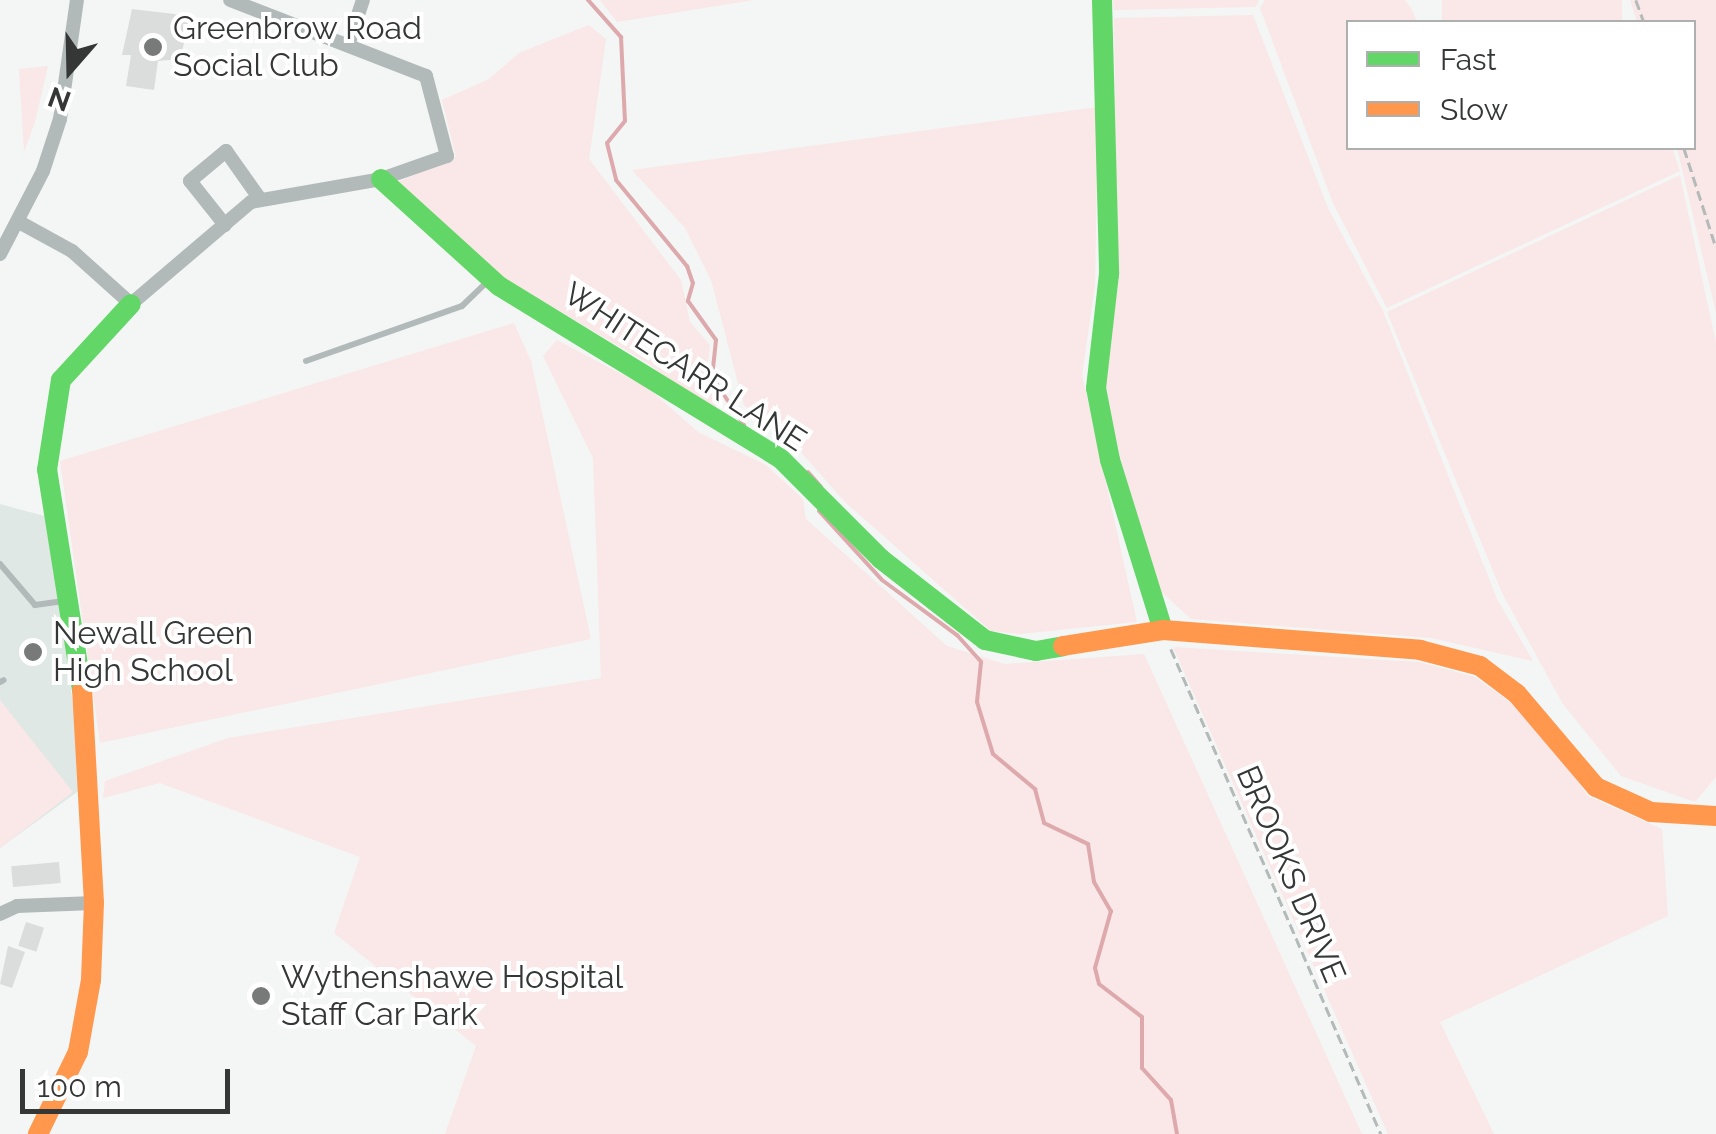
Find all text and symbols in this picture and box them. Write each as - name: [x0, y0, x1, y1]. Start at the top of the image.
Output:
- place label: Greenbrow Road Social Club: [173, 10, 423, 85]
- north arrow: [20, 20, 120, 120]
- legend: [1346, 20, 1696, 150]
- marker: Greenbrow Road Social Club: [142, 36, 164, 58]
- text: Fast: [1440, 42, 1497, 77]
- text: N: [44, 80, 75, 118]
- text: Slow: [1440, 92, 1508, 127]
- street label: WHITECARR LANE: [557, 274, 813, 460]
- place label: Newall Green High School: [53, 615, 254, 690]
- marker: Newall Green High School: [22, 641, 44, 663]
- street label: BROOKS DRIVE: [1228, 760, 1354, 988]
- place label: Wythenshawe Hospital Staff Car Park: [281, 959, 623, 1034]
- marker: Wythenshawe Hospital Staff Car Park: [250, 985, 272, 1007]
- scale bar: [25, 1049, 235, 1111]
- text: 100 m: [37, 1069, 122, 1104]

